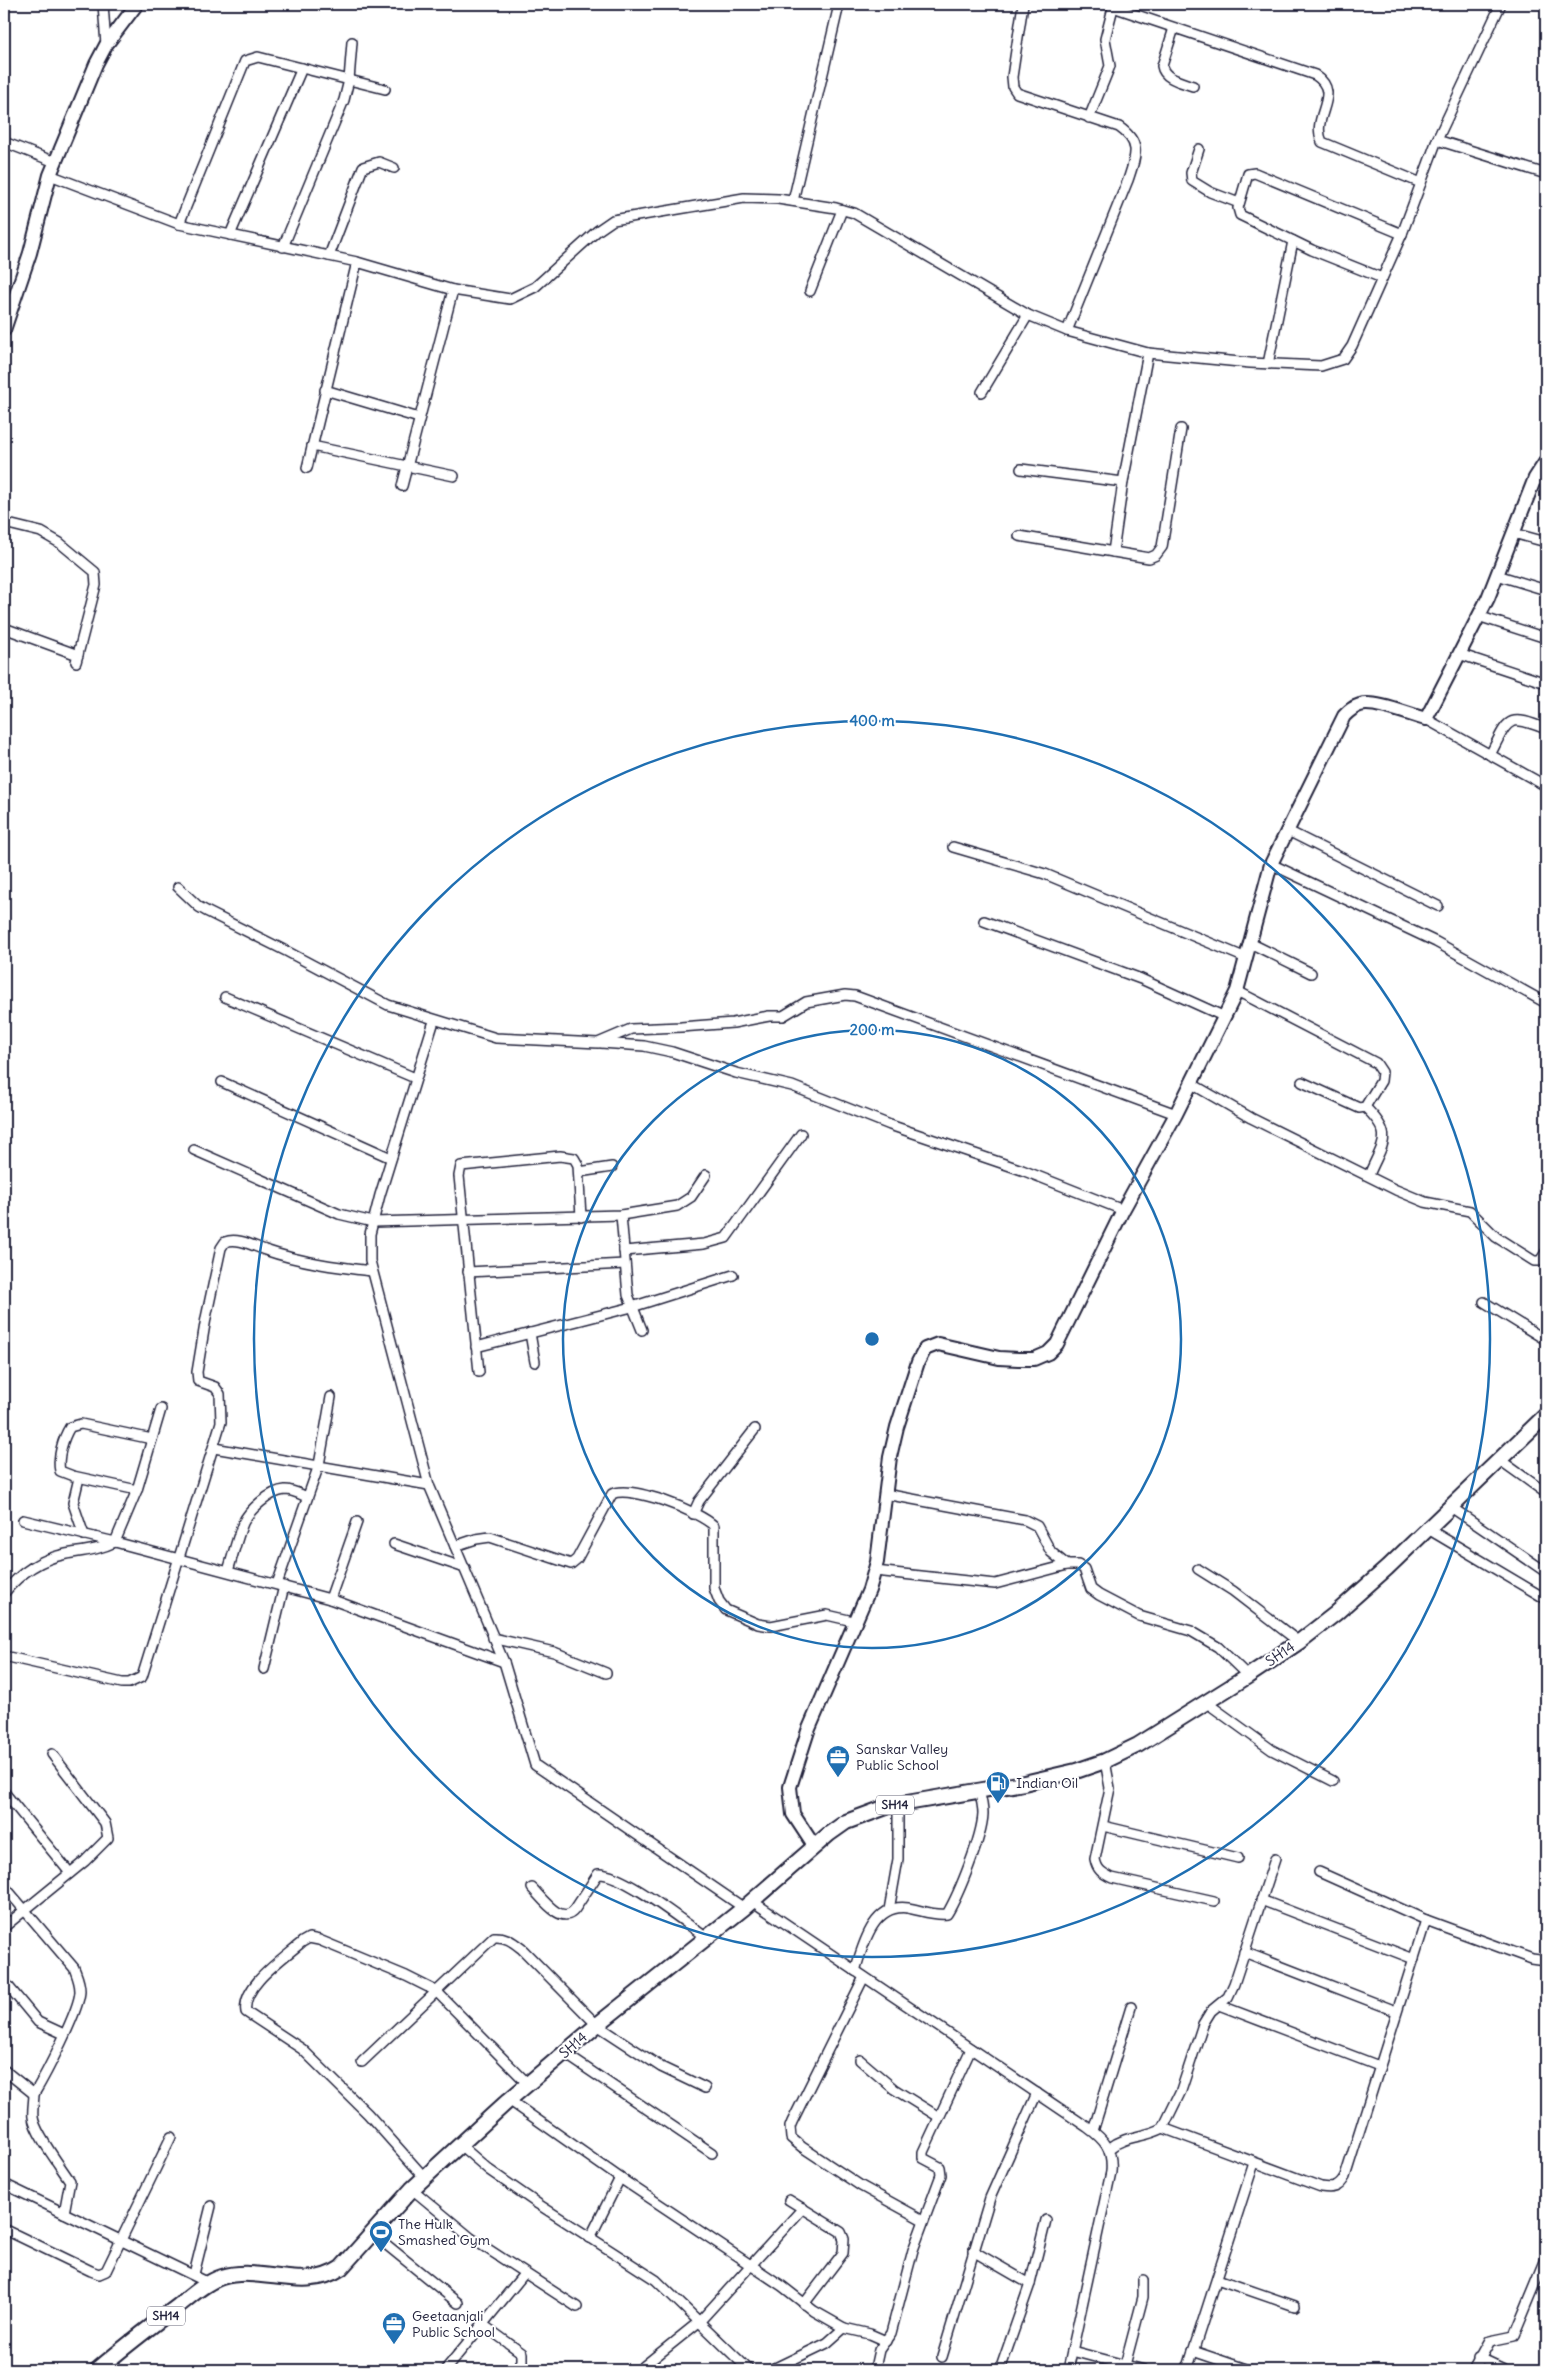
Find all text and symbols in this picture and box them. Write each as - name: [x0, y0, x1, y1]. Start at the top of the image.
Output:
- text: 400 m: [849, 711, 895, 730]
- text: 200 m: [850, 1020, 894, 1039]
- centre of rings: [863, 1330, 881, 1348]
- street label: SH14: [1262, 1638, 1298, 1670]
- place label: Sanskar Valley Public School: [856, 1740, 948, 1774]
- office icon: Sanskar Valley Public School: [825, 1744, 851, 1778]
- fuel station icon: Indian Oil: [985, 1770, 1011, 1804]
- place label: Indian Oil: [1016, 1774, 1078, 1792]
- road number: SH14: [876, 1796, 914, 1814]
- street label: SH14: [555, 2028, 591, 2062]
- place label: The Hulk Smashed Gym: [398, 2215, 490, 2249]
- sports icon: The Hulk Smashed Gym: [368, 2219, 394, 2253]
- road number: SH14: [147, 2306, 185, 2326]
- place label: Geetaanjali Public School: [412, 2307, 495, 2341]
- office icon: Geetaanjali Public School: [381, 2311, 407, 2345]

